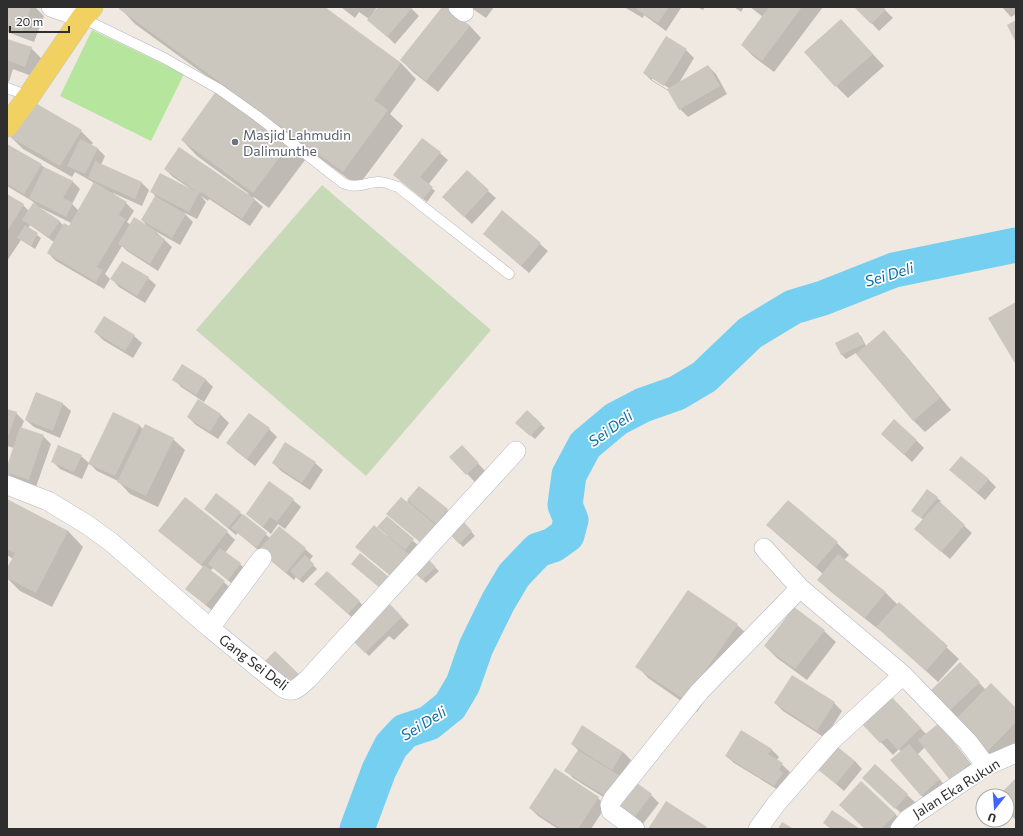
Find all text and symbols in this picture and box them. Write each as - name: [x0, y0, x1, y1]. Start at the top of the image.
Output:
- scale bar: [10, 8, 69, 34]
- text: 20 m: [16, 14, 43, 28]
- place label: Masjid Lahmudin Dalimunthe: [243, 126, 351, 159]
- marker: Masjid Lahmudin Dalimunthe: [230, 137, 240, 147]
- water label: Sei Deli: [862, 258, 917, 290]
- water label: Sei Deli: [584, 405, 636, 450]
- street label: Gang Sei Deli: [216, 630, 292, 694]
- water label: Sei Deli: [397, 701, 450, 744]
- street label: Jalan Eka Rukun: [909, 754, 1003, 822]
- north arrow: [975, 788, 1015, 828]
- text: U: [986, 811, 998, 825]

